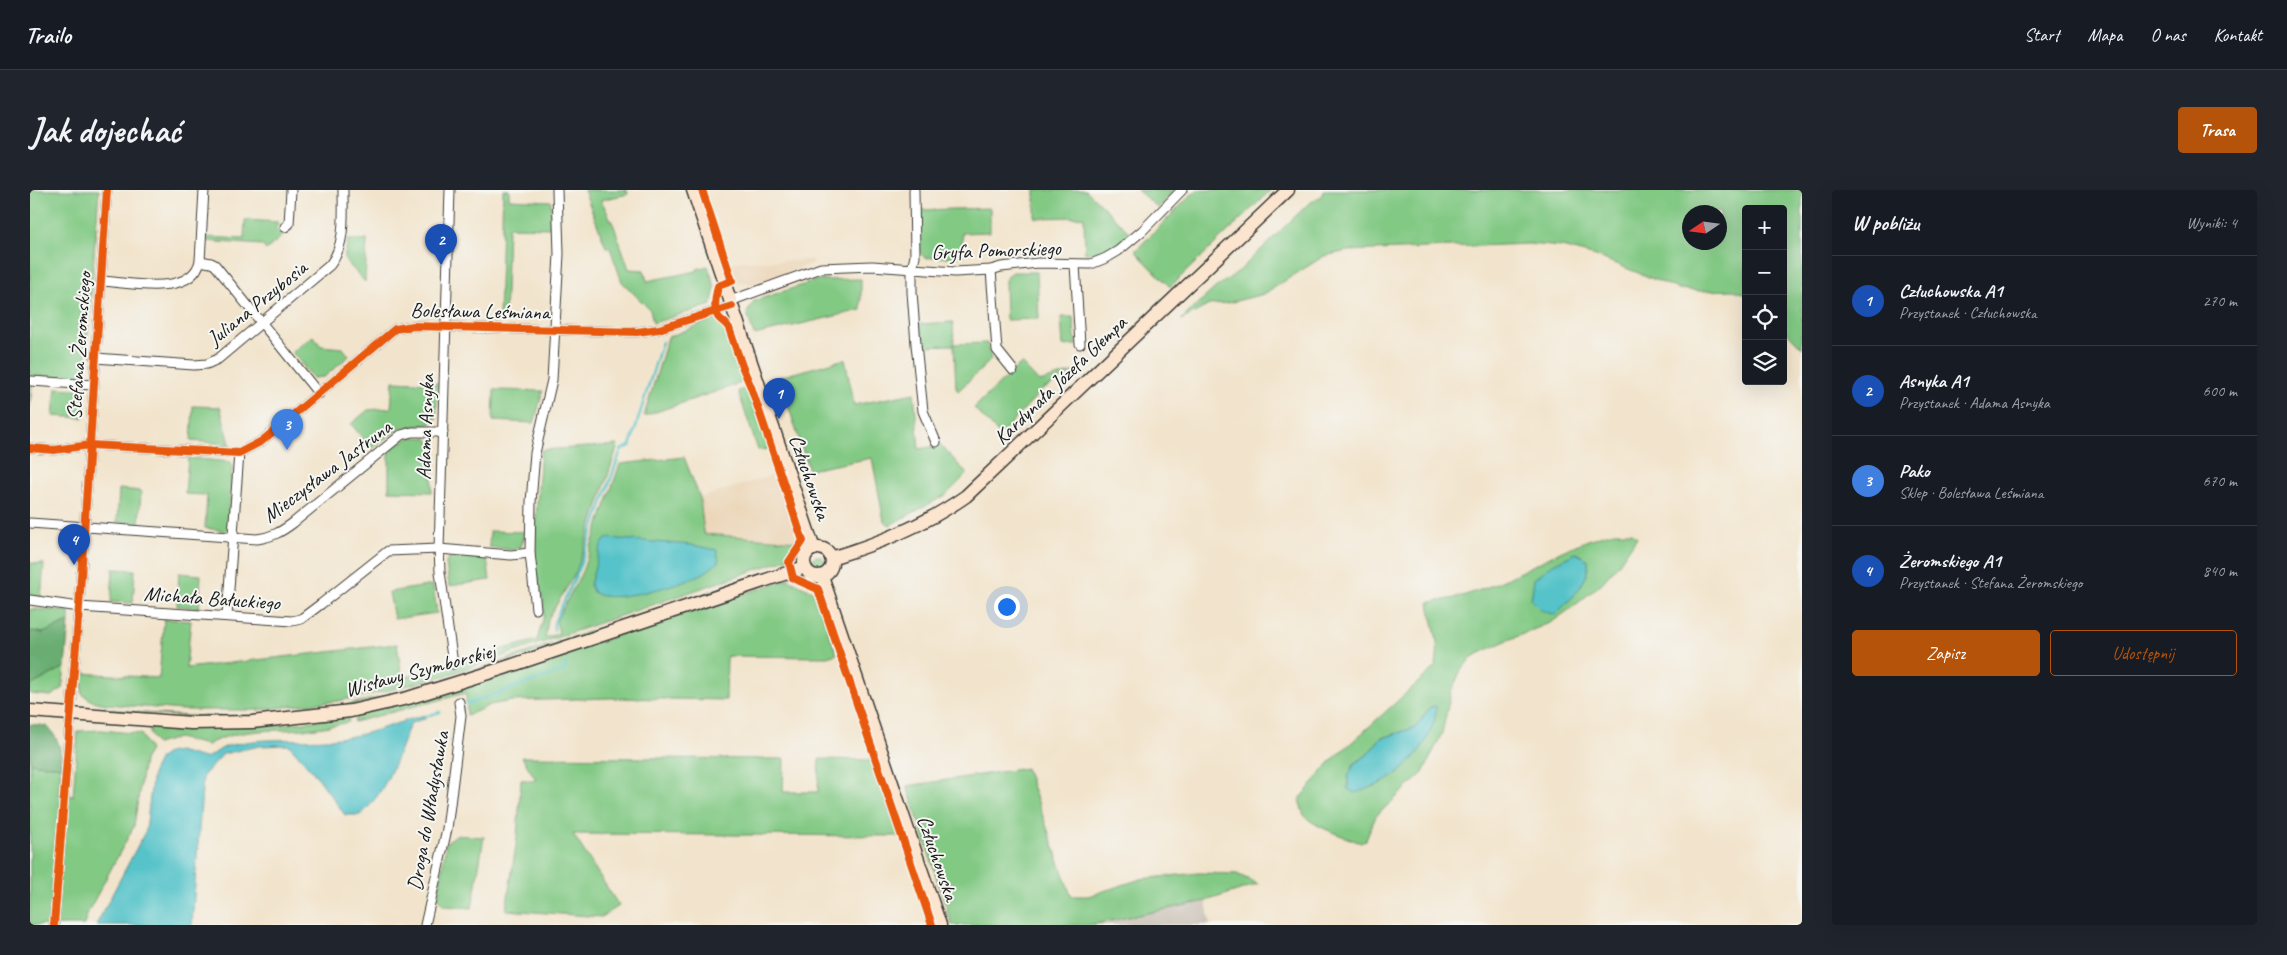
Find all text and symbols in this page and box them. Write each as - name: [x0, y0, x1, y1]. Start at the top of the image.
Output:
- text: Trailo: [25, 20, 71, 50]
- text: Start: [2024, 24, 2060, 46]
- text: Mapa: [2088, 24, 2122, 46]
- text: O nas: [2150, 24, 2186, 46]
- text: Kontakt: [2214, 24, 2262, 46]
- button: Trasa: [2178, 107, 2257, 153]
- text: Jak dojechać: [30, 108, 181, 153]
- north arrow: [1682, 205, 1727, 250]
- map controls: [1742, 205, 1787, 385]
- button: +: [1742, 205, 1787, 250]
- text: W pobliżu: [1852, 210, 1919, 236]
- text: Wyniki: 4: [2186, 213, 2237, 233]
- pin: 2: [425, 224, 457, 265]
- street label: Gryfa Pomorskiego: [931, 235, 1063, 265]
- button: −: [1742, 250, 1787, 295]
- street label: Juliana Przybosia: [201, 253, 314, 352]
- street label: Stefana Żeromskiego: [61, 269, 97, 421]
- text: Człuchowska A1: [1899, 279, 2003, 303]
- text: 1: [1864, 291, 1872, 311]
- text: 270 m: [2203, 291, 2237, 311]
- button: locate: [1742, 295, 1787, 340]
- street label: Bolesława Leśmiana: [410, 297, 552, 325]
- text: Przystanek · Człuchowska: [1899, 303, 2037, 323]
- street label: Kardynała Józefa Glempa: [988, 309, 1133, 450]
- button: layers: [1742, 340, 1787, 385]
- text: Asnyka A1: [1899, 369, 1969, 393]
- street label: Adama Asnyka: [410, 372, 440, 480]
- pin: 1: [763, 378, 795, 419]
- text: 2: [1864, 381, 1872, 401]
- text: 600 m: [2203, 381, 2237, 401]
- text: Przystanek · Adama Asnyka: [1899, 393, 2050, 413]
- pin: 3: [271, 409, 303, 450]
- street label: Mieczysława Jastruna: [257, 413, 398, 528]
- street label: Człuchowska: [783, 431, 837, 525]
- text: Pako: [1899, 459, 1930, 483]
- text: 3: [1864, 471, 1872, 491]
- text: 670 m: [2203, 471, 2237, 491]
- text: Sklep · Bolesława Leśmiana: [1899, 483, 2043, 503]
- pin: 4: [58, 524, 90, 565]
- text: Żeromskiego A1: [1899, 549, 2001, 573]
- text: 4: [1864, 561, 1872, 581]
- text: 840 m: [2203, 561, 2237, 581]
- text: Przystanek · Stefana Żeromskiego: [1899, 573, 2082, 593]
- street label: Michała Bałuckiego: [143, 580, 282, 616]
- your location: [994, 594, 1020, 620]
- button: Zapisz: [1852, 630, 2040, 676]
- button: Udostępnij: [2050, 630, 2237, 676]
- street label: Wisławy Szymborskiej: [342, 637, 501, 703]
- street label: Droga do Władysławka: [401, 728, 455, 893]
- street label: Człuchowska: [911, 812, 965, 906]

